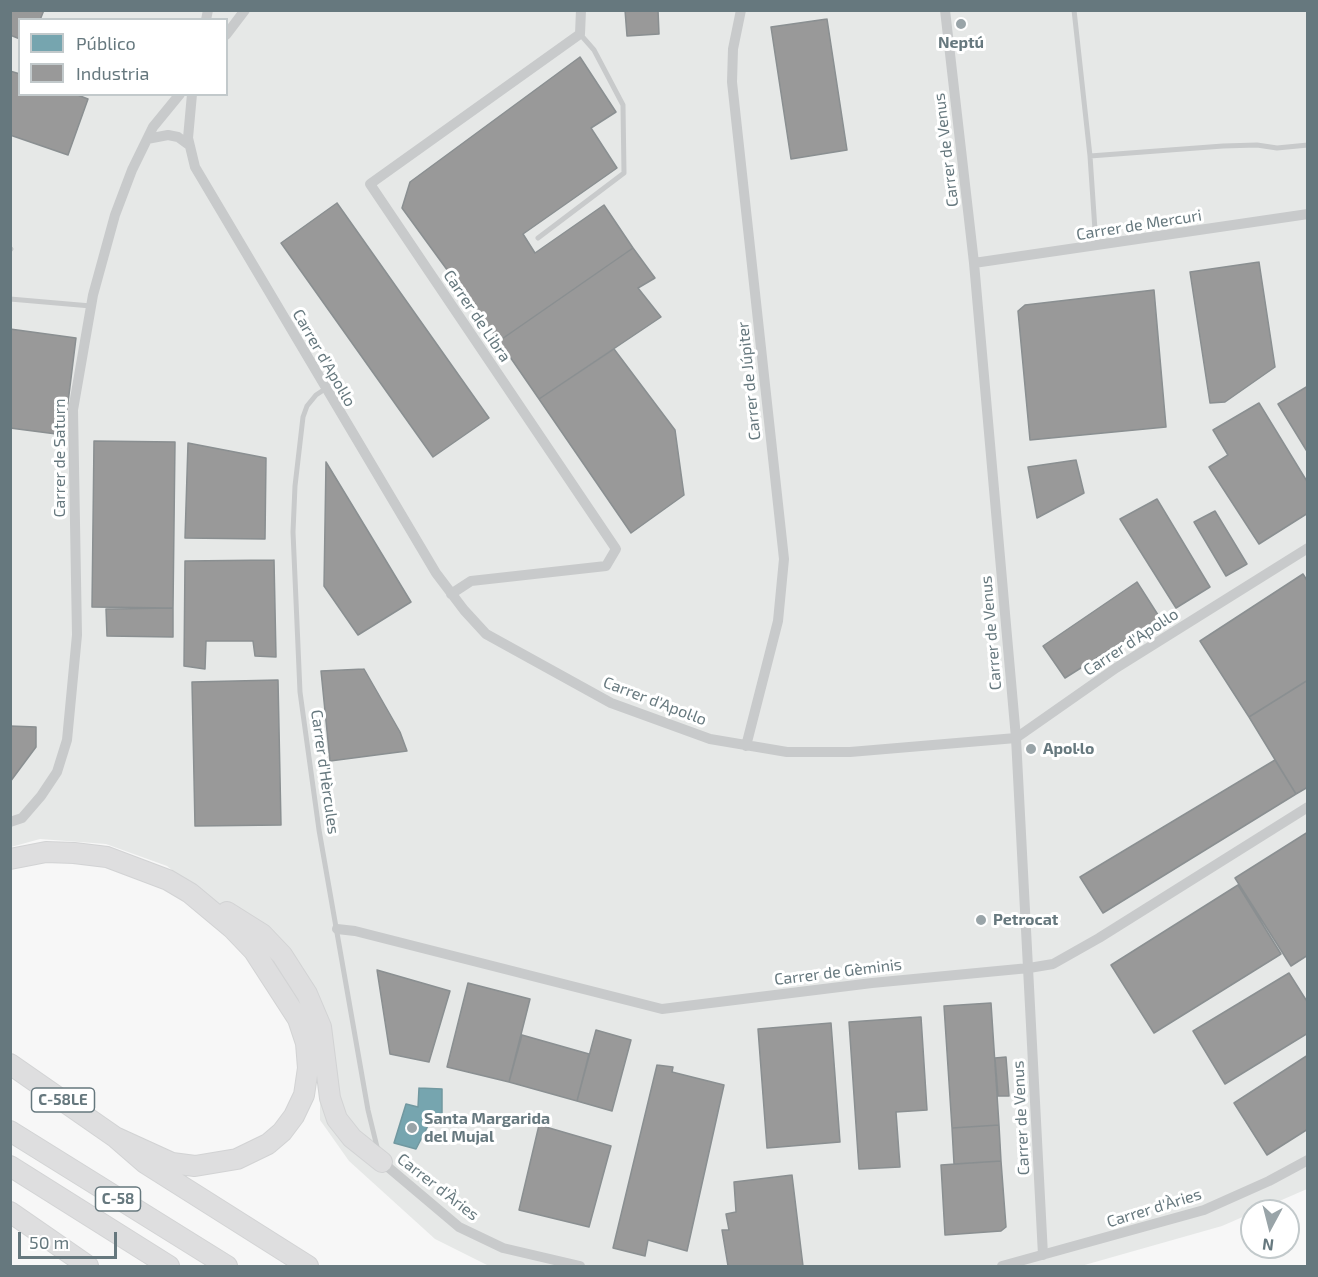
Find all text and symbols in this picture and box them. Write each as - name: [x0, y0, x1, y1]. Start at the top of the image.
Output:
- marker: Neptú: [954, 17, 968, 31]
- legend: [18, 18, 228, 96]
- text: Público: [76, 32, 136, 54]
- place label: Neptú: [938, 33, 984, 53]
- text: Industria: [76, 62, 149, 84]
- street label: Carrer de Venus: [929, 92, 963, 208]
- street label: Carrer de Mercuri: [1075, 206, 1203, 244]
- street label: Carrer de Libra: [439, 266, 515, 366]
- street label: Carrer d'Apol·lo: [288, 306, 360, 410]
- street label: Carrer de Júpiter: [733, 321, 765, 441]
- street label: Carrer de Saturn: [50, 398, 70, 518]
- street label: Carrer de Venus: [976, 575, 1006, 691]
- street label: Carrer d'Apol·lo: [1080, 604, 1182, 680]
- street label: Carrer d'Apol·lo: [601, 672, 709, 730]
- street label: Carrer d'Hèrcules: [307, 709, 343, 835]
- place label: Apol·lo: [1043, 739, 1094, 759]
- marker: Apol·lo: [1024, 742, 1038, 756]
- place label: Petrocat: [993, 910, 1058, 930]
- marker: Petrocat: [974, 913, 988, 927]
- street label: Carrer de Gèminis: [773, 955, 903, 989]
- street label: Carrer de Venus: [1008, 1060, 1034, 1176]
- road number: C-58LE: [32, 1088, 94, 1112]
- place label: Santa Margarida del Mujal: [424, 1109, 550, 1147]
- marker: Santa Margarida del Mujal: [405, 1121, 419, 1135]
- street label: Carrer d'Àries: [393, 1149, 483, 1225]
- street label: Carrer d'Àries: [1104, 1184, 1204, 1232]
- road number: C-58: [96, 1187, 140, 1211]
- north arrow: [1240, 1199, 1300, 1259]
- scale bar: [21, 1220, 120, 1258]
- text: 50 m: [29, 1231, 69, 1253]
- text: N: [1261, 1235, 1275, 1256]

